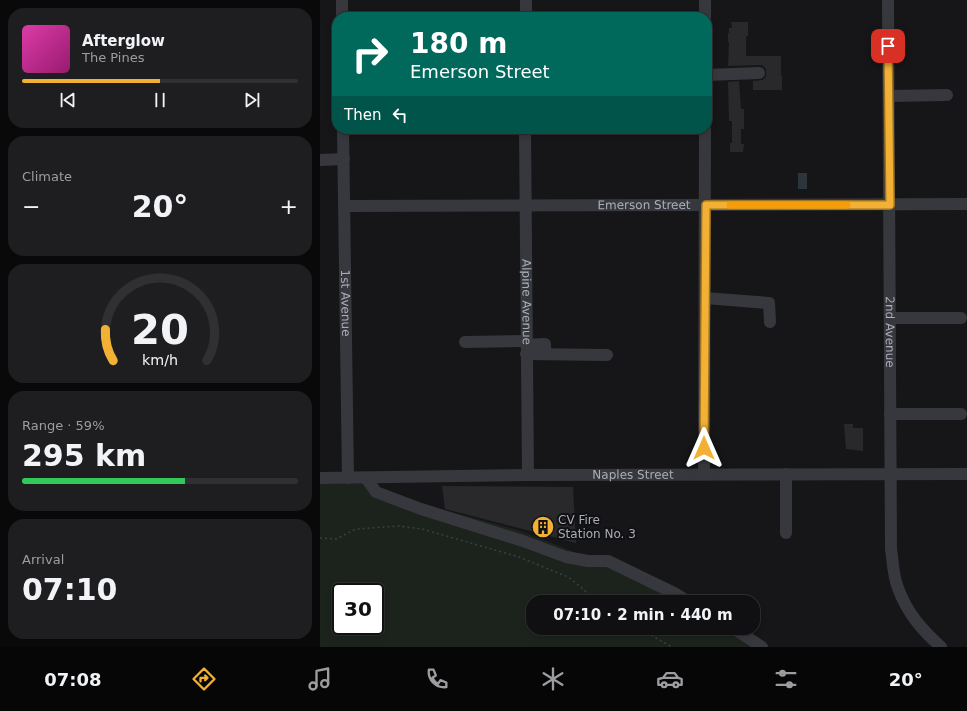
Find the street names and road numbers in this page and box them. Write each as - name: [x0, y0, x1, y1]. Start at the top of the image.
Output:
- street label: Emerson Street: [597, 198, 691, 212]
- street label: Alpine Avenue: [519, 259, 534, 345]
- street label: 1st Avenue: [338, 269, 353, 337]
- street label: 2nd Avenue: [883, 296, 897, 368]
- street label: Naples Street: [592, 468, 674, 482]

